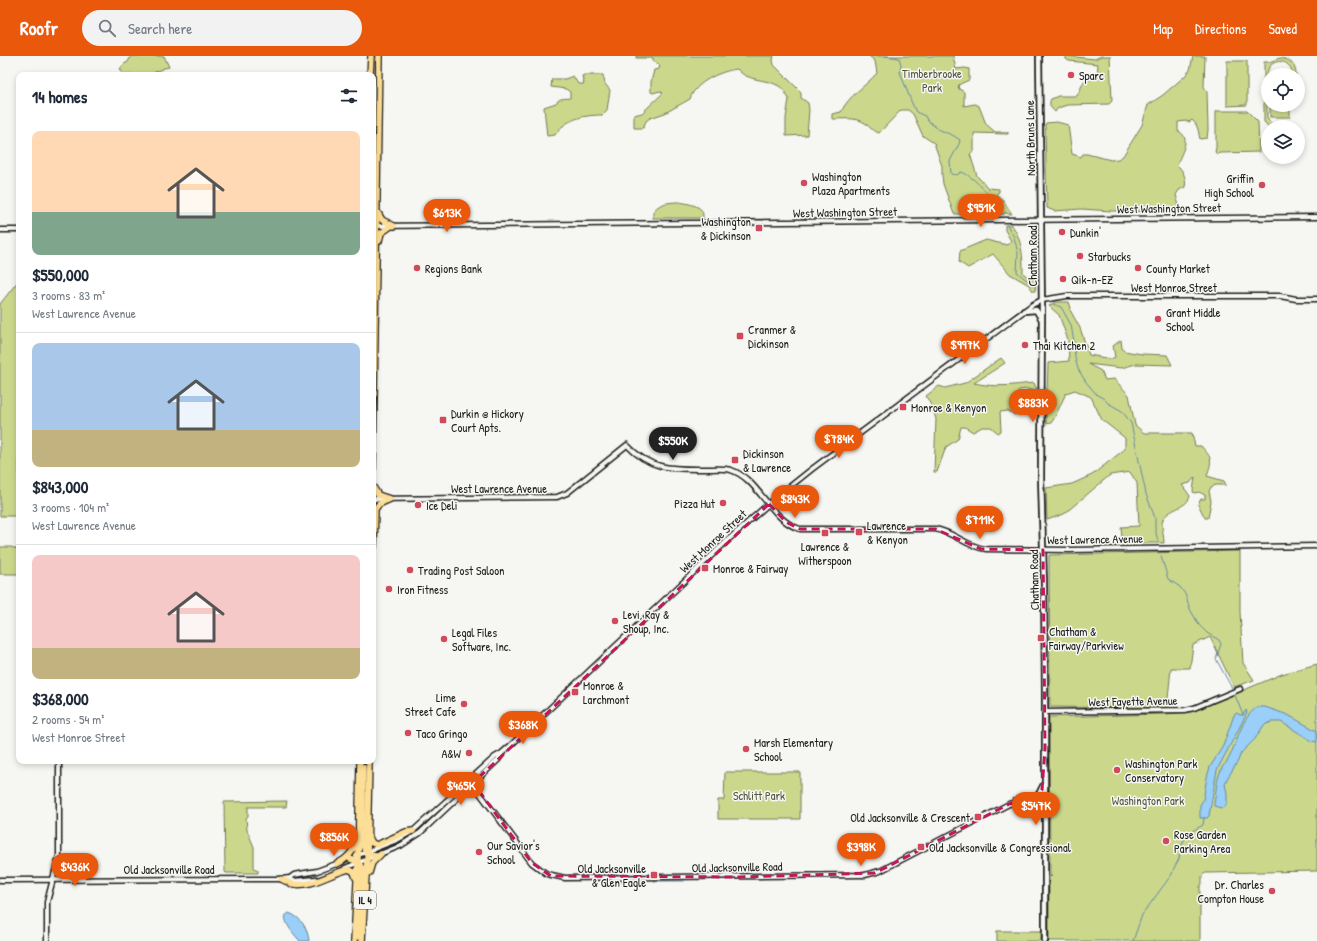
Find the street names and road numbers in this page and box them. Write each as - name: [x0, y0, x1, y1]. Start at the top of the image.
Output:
- street label: North Bruns Lane: [1021, 100, 1039, 176]
- street label: West Washington Street: [1117, 199, 1222, 217]
- street label: West Washington Street: [793, 203, 898, 221]
- street label: Chatham Road: [1024, 225, 1041, 286]
- street label: West Monroe Street: [1131, 279, 1218, 296]
- street label: West Lawrence Avenue: [451, 480, 547, 497]
- street label: West Monroe Street: [676, 505, 751, 577]
- street label: West Lawrence Avenue: [1047, 530, 1143, 548]
- street label: Chatham Road: [1025, 549, 1043, 611]
- street label: West Fayette Avenue: [1088, 692, 1178, 710]
- street label: Old Jacksonville Road: [691, 858, 783, 876]
- street label: Old Jacksonville Road: [124, 861, 215, 878]
- road number: IL 4: [354, 891, 376, 909]

